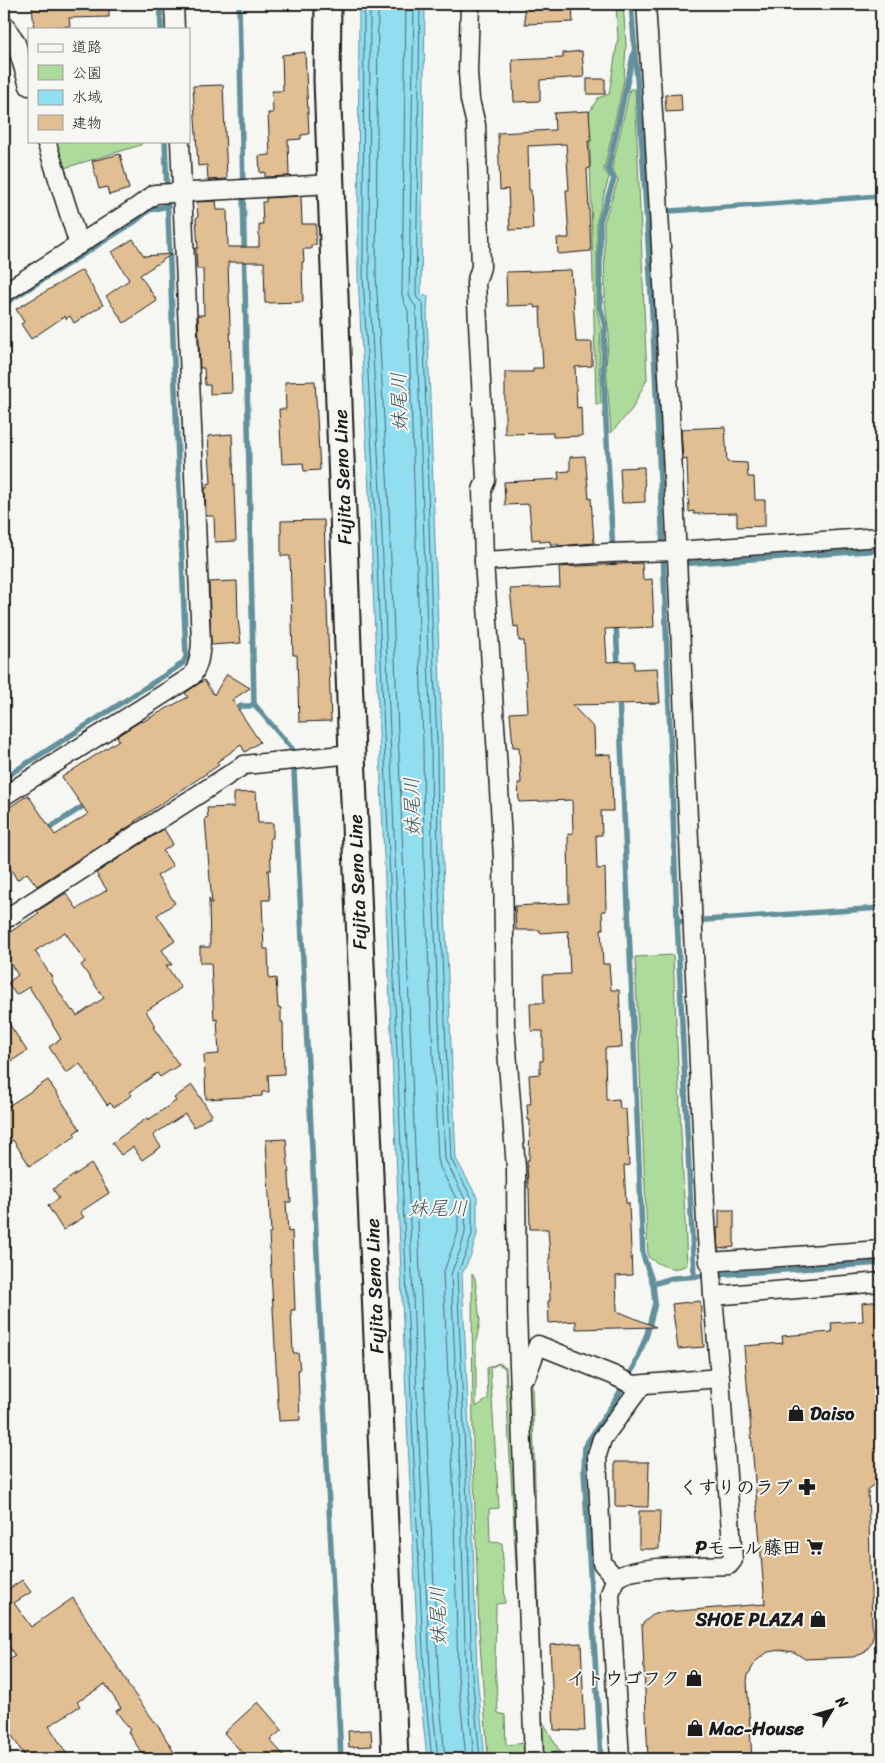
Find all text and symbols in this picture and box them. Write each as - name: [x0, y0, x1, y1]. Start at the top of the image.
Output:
- legend: [28, 28, 190, 142]
- text: 道路: [72, 34, 102, 60]
- text: 公園: [72, 60, 102, 86]
- text: 水域: [72, 84, 102, 110]
- text: 建物: [72, 110, 102, 136]
- water label: 妹尾川: [381, 371, 418, 433]
- street label: Fujita Seno Line: [324, 409, 361, 545]
- water label: 妹尾川: [394, 776, 431, 838]
- street label: Fujita Seno Line: [339, 814, 376, 950]
- water label: 妹尾川: [408, 1191, 468, 1226]
- street label: Fujita Seno Line: [356, 1218, 393, 1354]
- place label: Daiso: [810, 1397, 855, 1430]
- shop icon: Daiso: [786, 1403, 806, 1423]
- place label: くすりのラブ: [679, 1471, 793, 1504]
- pharmacy icon: くすりのラブ: [797, 1477, 817, 1497]
- place label: Pモール藤田: [695, 1531, 801, 1564]
- supermarket icon: Pモール藤田: [805, 1537, 825, 1557]
- water label: 妹尾川: [420, 1585, 457, 1647]
- place label: SHOE PLAZA: [694, 1603, 804, 1636]
- shop icon: SHOE PLAZA: [808, 1609, 828, 1629]
- place label: イトウゴフク: [566, 1662, 680, 1695]
- shop icon: イトウゴフク: [684, 1668, 704, 1688]
- north arrow: [808, 1686, 858, 1736]
- text: N: [828, 1690, 855, 1714]
- place label: Mac-House: [708, 1712, 804, 1745]
- shop icon: Mac-House: [685, 1718, 705, 1738]

